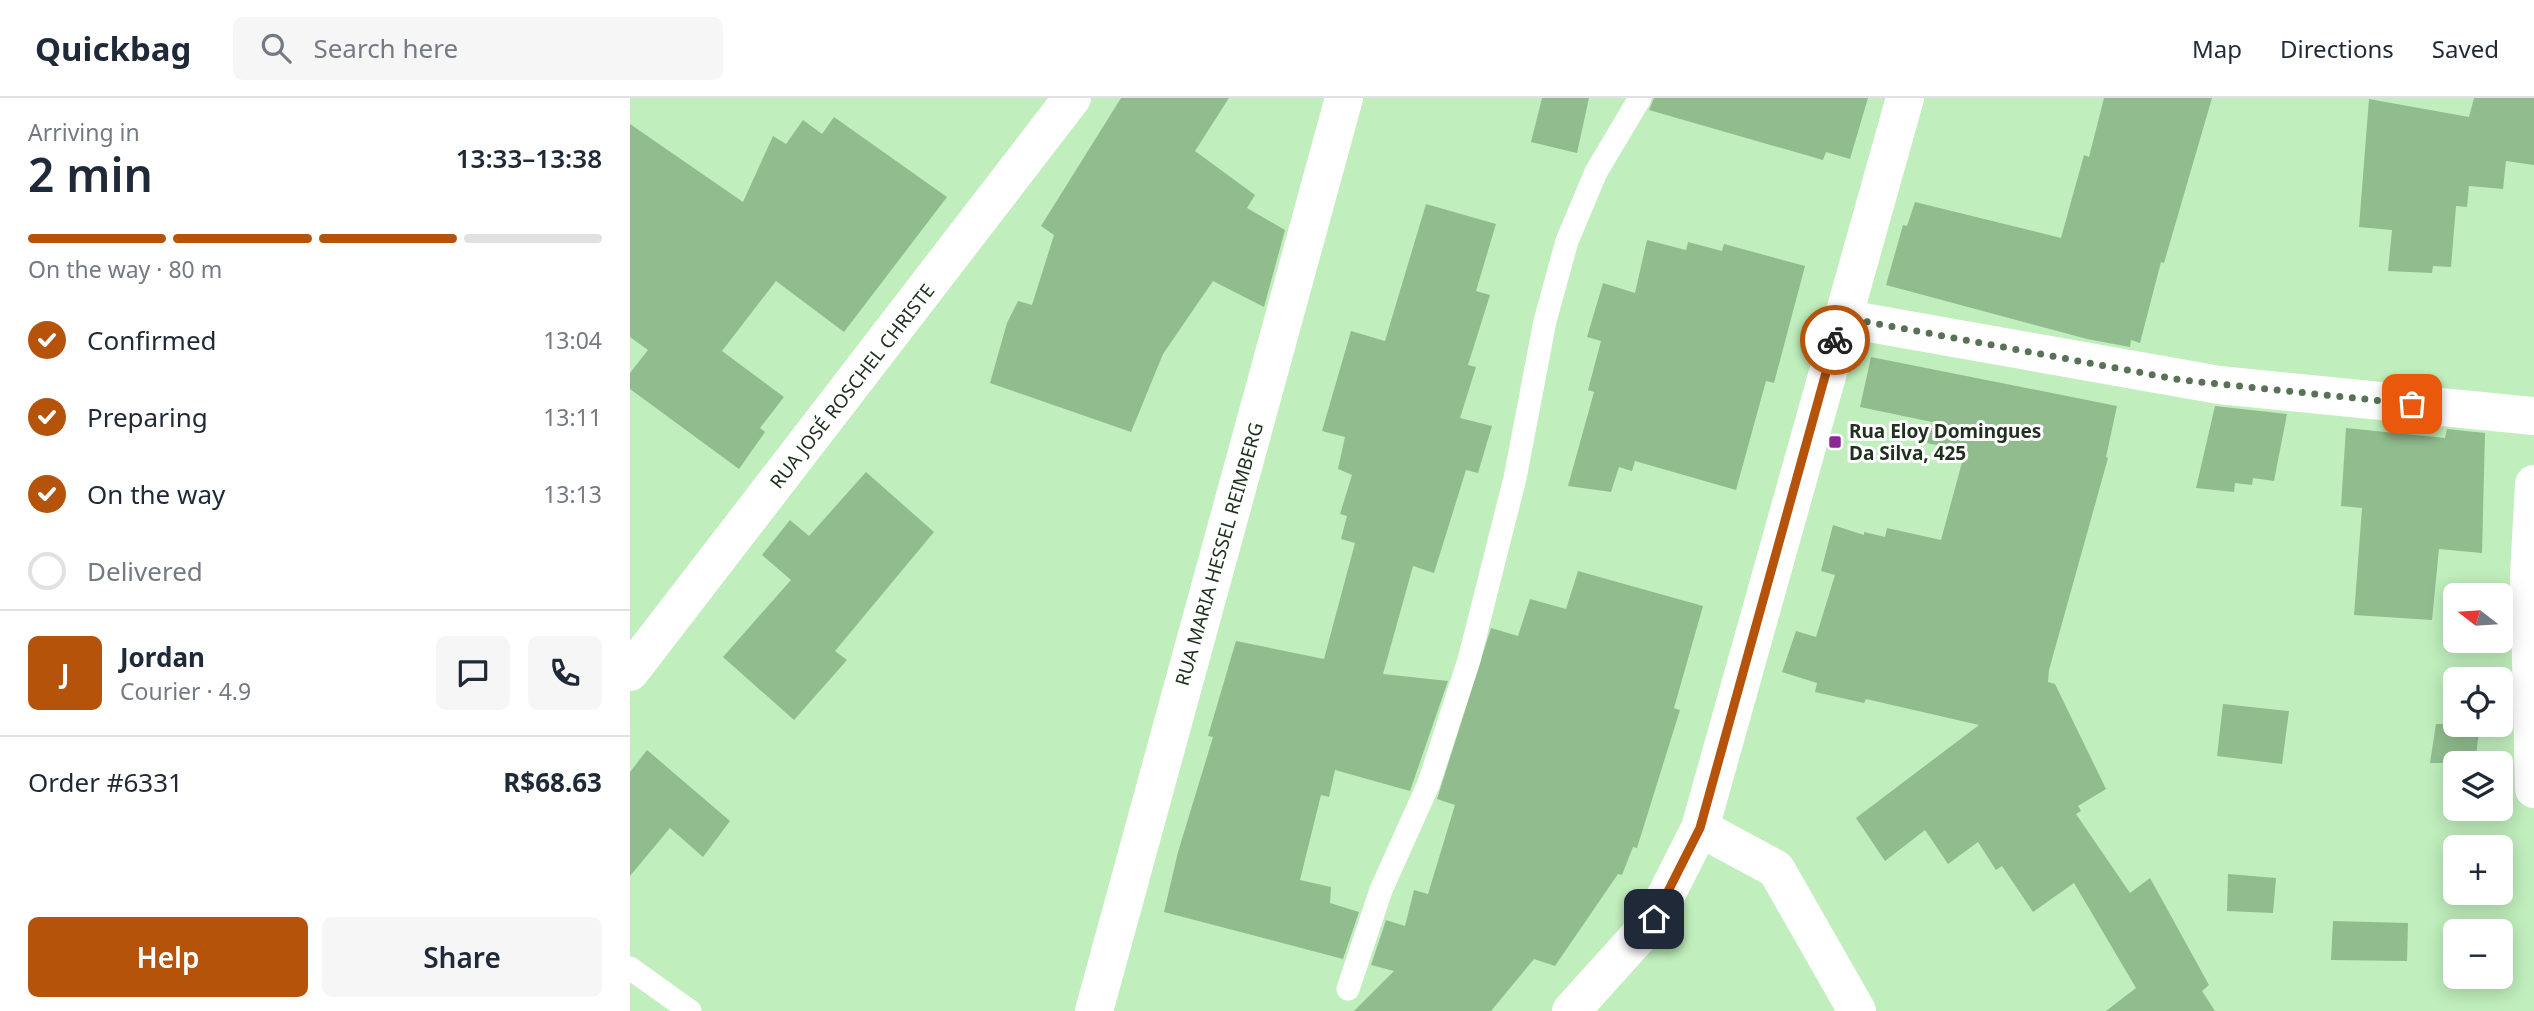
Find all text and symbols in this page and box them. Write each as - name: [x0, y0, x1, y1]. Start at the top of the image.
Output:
- search box: [233, 17, 723, 80]
- text: Quickbag: [35, 26, 191, 71]
- icon: search: [257, 29, 295, 67]
- text: Search here: [313, 30, 458, 66]
- text: Map: [2192, 32, 2242, 65]
- text: Directions: [2280, 32, 2394, 65]
- text: Saved: [2432, 32, 2499, 65]
- text: Arriving in: [28, 116, 140, 148]
- text: 13:33–13:38: [456, 140, 602, 176]
- text: 2 min: [28, 143, 153, 205]
- text: On the way · 80 m: [28, 253, 222, 285]
- street label: RUA JOSÉ ROSCHEL CHRISTE: [764, 278, 940, 494]
- courier: [1800, 305, 1870, 375]
- icon: check: [28, 321, 66, 359]
- icon: bike: [1816, 321, 1854, 359]
- text: Confirmed: [87, 322, 217, 358]
- text: 13:04: [543, 324, 602, 356]
- pin: [2382, 374, 2442, 434]
- icon: bag: [2393, 385, 2431, 423]
- icon: check: [28, 398, 66, 436]
- text: Preparing: [87, 399, 208, 435]
- text: 13:11: [543, 401, 602, 433]
- place label: Rua Eloy Domingues Da Silva, 425: [1849, 418, 2041, 466]
- street label: RUA MARIA HESSEL REIMBERG: [1169, 419, 1269, 689]
- marker: Rua Eloy Domingues Da Silva, 425: [1827, 434, 1843, 450]
- icon: check: [28, 475, 66, 513]
- text: On the way: [87, 476, 225, 512]
- text: 13:13: [543, 478, 602, 510]
- text: Delivered: [87, 553, 203, 589]
- north arrow: [2443, 583, 2513, 653]
- map controls: [2443, 583, 2513, 989]
- button: chat: [436, 636, 510, 710]
- button: phone: [528, 636, 602, 710]
- text: Jordan: [120, 639, 205, 675]
- text: J: [61, 655, 69, 691]
- button: locate: [2443, 667, 2513, 737]
- text: Courier · 4.9: [120, 675, 251, 707]
- button: layers: [2443, 751, 2513, 821]
- text: Order #6331: [28, 764, 183, 800]
- text: R$68.63: [503, 764, 602, 800]
- button: +: [2443, 835, 2513, 905]
- pin: [1624, 889, 1684, 949]
- icon: home: [1635, 900, 1673, 938]
- button: Help: [28, 917, 308, 997]
- button: Share: [322, 917, 602, 997]
- button: −: [2443, 919, 2513, 989]

